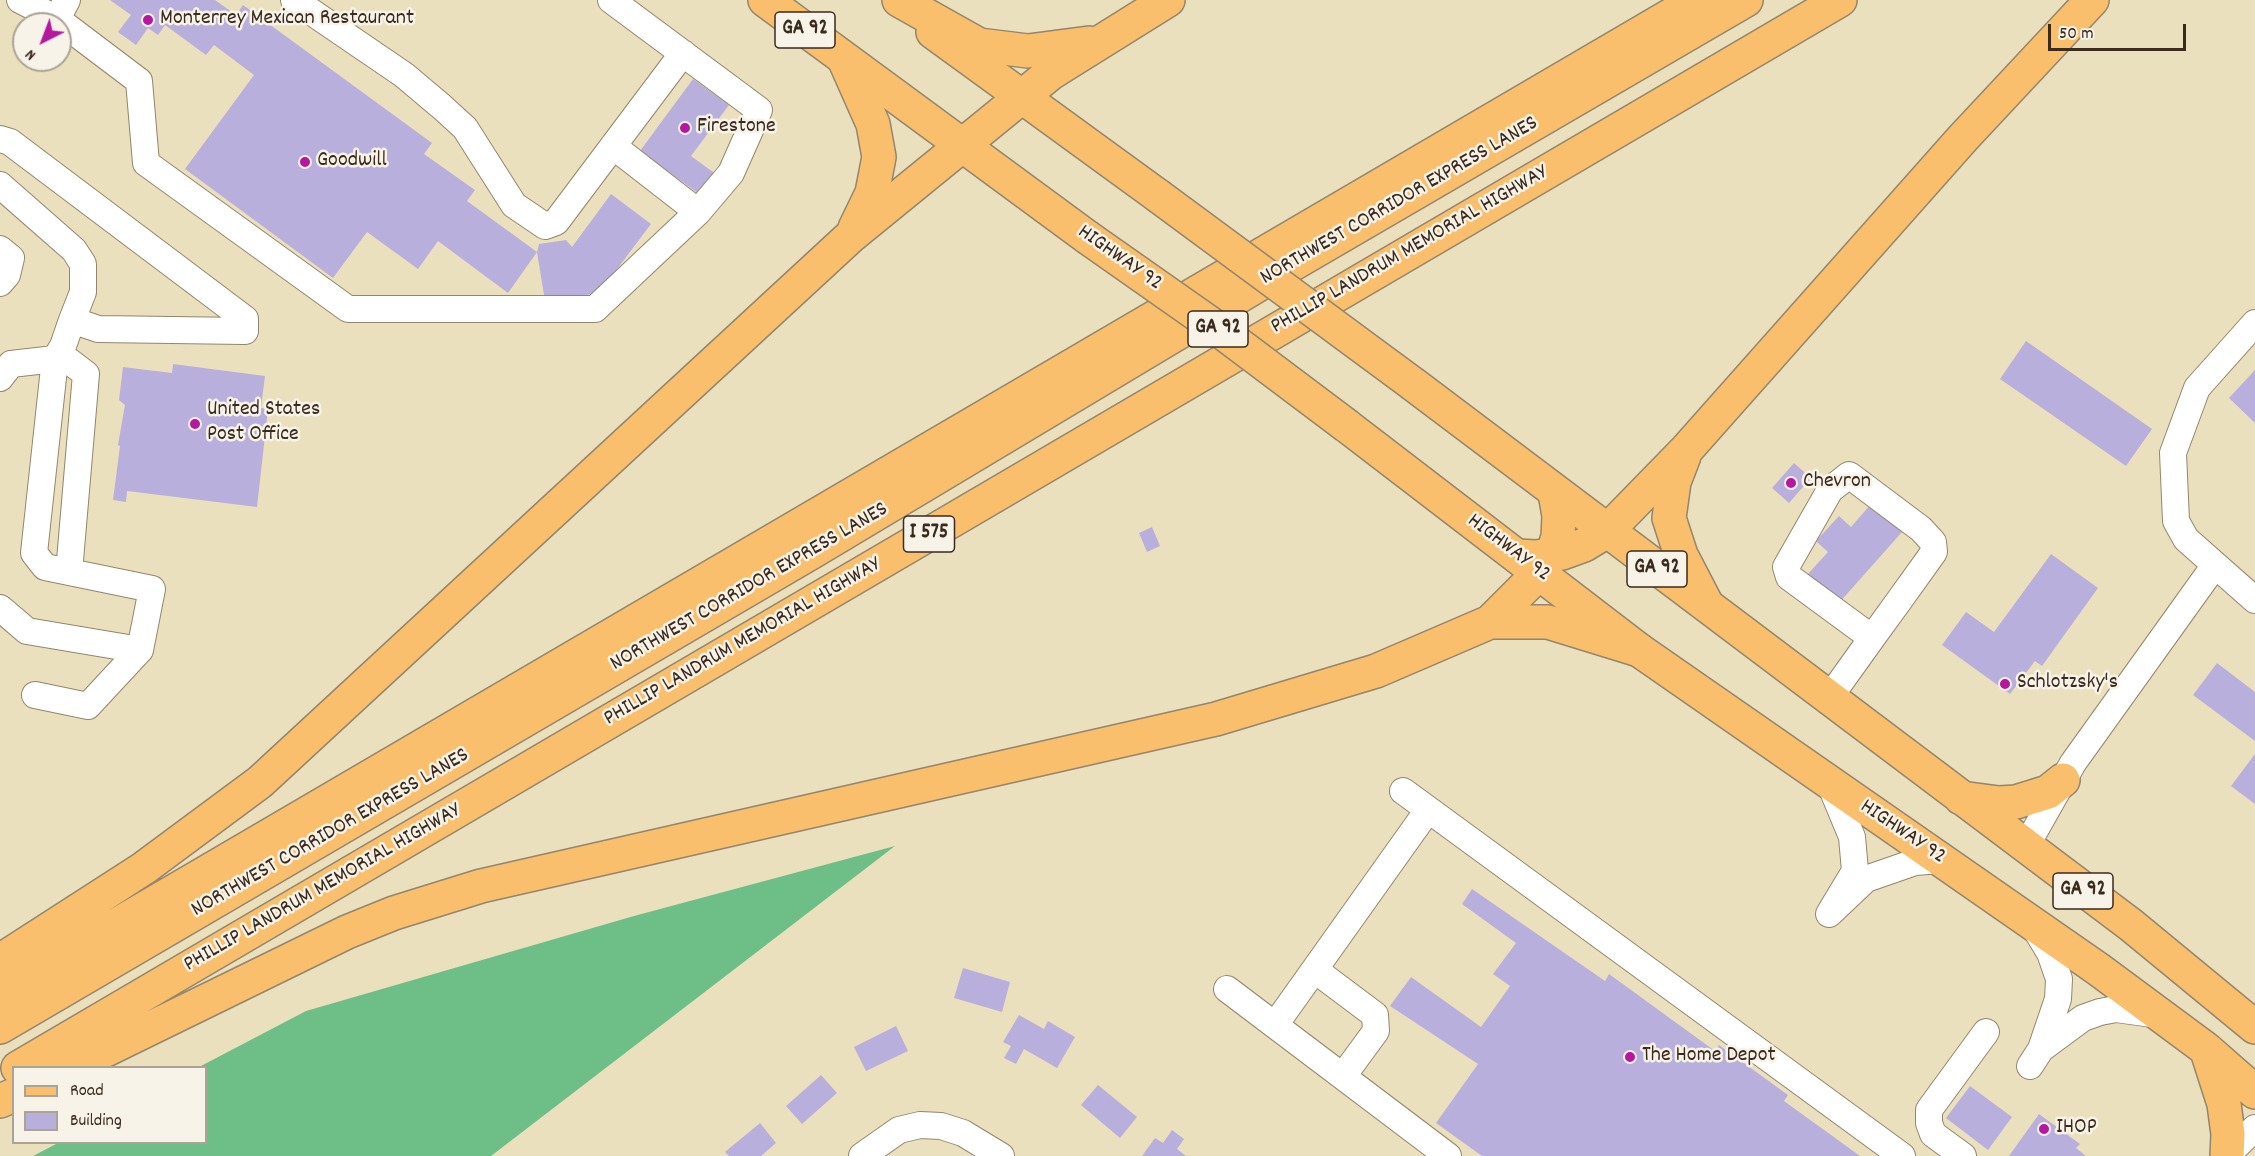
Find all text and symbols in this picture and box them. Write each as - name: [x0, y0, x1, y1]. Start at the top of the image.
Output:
- place label: Monterrey Mexican Restaurant: [160, 7, 414, 33]
- north arrow: [12, 12, 72, 72]
- road number: GA 92: [775, 12, 835, 48]
- scale bar: [2051, 12, 2189, 50]
- marker: Monterrey Mexican Restaurant: [141, 13, 155, 27]
- text: 50 m: [2059, 22, 2094, 47]
- text: N: [20, 43, 42, 65]
- street label: NORTHWEST CORRIDOR EXPRESS LANES: [1256, 111, 1544, 293]
- place label: Firestone: [697, 115, 776, 141]
- marker: Firestone: [678, 121, 692, 135]
- place label: Goodwill: [317, 149, 387, 175]
- marker: Goodwill: [298, 155, 312, 169]
- street label: PHILLIP LANDRUM MEMORIAL HIGHWAY: [1267, 161, 1553, 341]
- street label: HIGHWAY 92: [1071, 220, 1167, 298]
- road number: GA 92: [1188, 311, 1248, 347]
- place label: United States Post Office: [207, 398, 320, 450]
- marker: United States Post Office: [188, 417, 202, 431]
- place label: Chevron: [1803, 470, 1871, 496]
- marker: Chevron: [1784, 476, 1798, 490]
- street label: NORTHWEST CORRIDOR EXPRESS LANES: [606, 497, 894, 679]
- street label: HIGHWAY 92: [1461, 509, 1555, 589]
- road number: I 575: [904, 516, 954, 552]
- road number: GA 92: [1627, 551, 1687, 587]
- street label: PHILLIP LANDRUM MEMORIAL HIGHWAY: [600, 553, 886, 733]
- place label: Schlotzsky's: [2017, 671, 2118, 697]
- marker: Schlotzsky's: [1998, 677, 2012, 691]
- street label: NORTHWEST CORRIDOR EXPRESS LANES: [187, 743, 475, 925]
- street label: HIGHWAY 92: [1854, 795, 1950, 871]
- street label: PHILLIP LANDRUM MEMORIAL HIGHWAY: [180, 799, 466, 979]
- road number: GA 92: [2053, 873, 2113, 909]
- place label: The Home Depot: [1642, 1044, 1776, 1070]
- marker: The Home Depot: [1623, 1050, 1637, 1064]
- legend: [12, 1066, 207, 1144]
- text: Road: [70, 1079, 104, 1104]
- text: Building: [70, 1109, 122, 1134]
- place label: IHOP: [2056, 1116, 2097, 1142]
- marker: IHOP: [2037, 1122, 2051, 1136]

